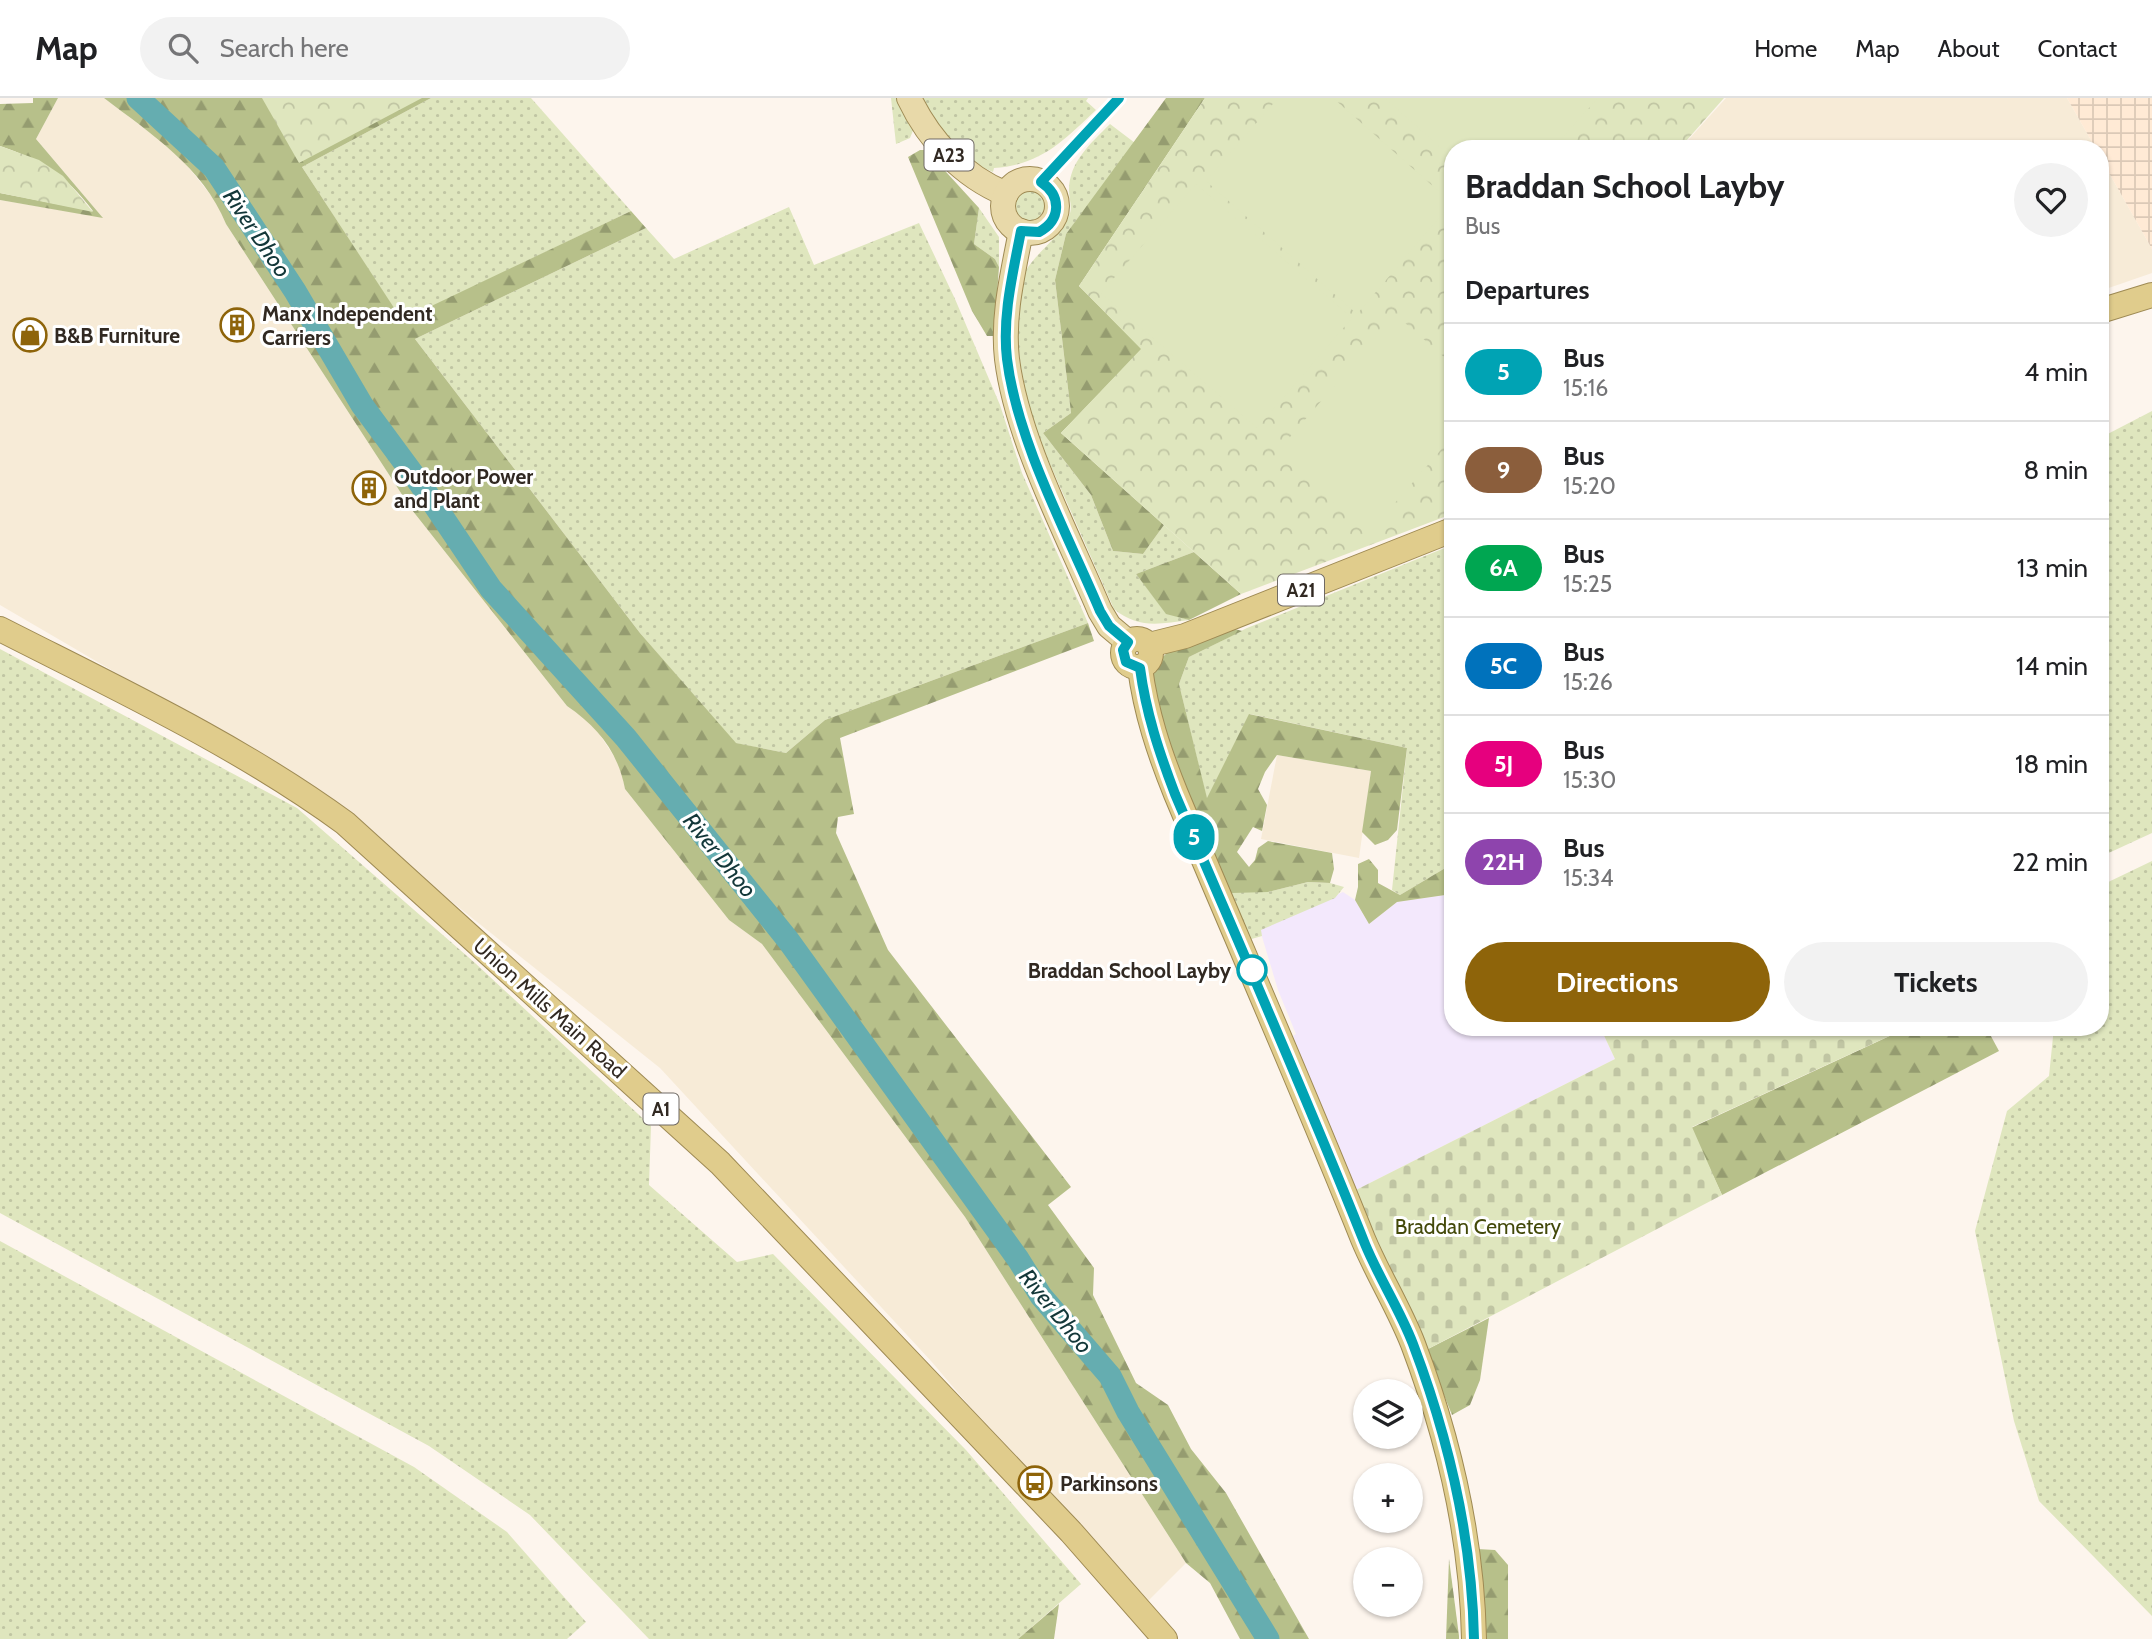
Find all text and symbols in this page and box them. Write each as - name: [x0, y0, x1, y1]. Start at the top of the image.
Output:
- search box: [140, 17, 630, 80]
- text: Map: [35, 28, 98, 68]
- icon: search: [164, 29, 202, 67]
- text: Search here: [220, 32, 349, 64]
- text: Home: [1754, 34, 1817, 63]
- text: Map: [1855, 34, 1900, 63]
- text: About: [1938, 34, 2000, 63]
- text: Contact: [2038, 34, 2117, 63]
- road number: A23: [925, 139, 974, 170]
- button: heart: [2014, 163, 2088, 237]
- text: Braddan School Layby: [1465, 166, 1785, 206]
- water label: River Dhoo: [217, 183, 297, 283]
- text: Bus: [1465, 212, 1500, 240]
- text: Departures: [1465, 274, 1589, 306]
- place label: Manx Independent Carriers: [262, 301, 433, 350]
- building icon: Manx Independent Carriers: [218, 306, 256, 344]
- shop icon: B&B Furniture: [11, 316, 49, 354]
- place label: B&B Furniture: [54, 323, 180, 348]
- text: Bus: [1563, 342, 1604, 374]
- text: 4 min: [2024, 356, 2088, 388]
- text: 5: [1497, 357, 1510, 386]
- text: 15:16: [1563, 374, 1608, 402]
- text: Bus: [1563, 440, 1604, 472]
- text: 8 min: [2024, 454, 2088, 486]
- text: 9: [1497, 455, 1510, 484]
- place label: Outdoor Power and Plant: [394, 464, 533, 513]
- building icon: Outdoor Power and Plant: [350, 469, 388, 507]
- text: 15:20: [1563, 472, 1616, 500]
- text: Bus: [1563, 538, 1604, 570]
- text: 13 min: [2017, 552, 2088, 584]
- text: 6A: [1489, 553, 1518, 582]
- text: 15:25: [1563, 570, 1612, 598]
- road number: A21: [1278, 575, 1324, 606]
- text: Bus: [1563, 636, 1604, 668]
- text: 14 min: [2016, 650, 2088, 682]
- text: 5C: [1490, 651, 1517, 680]
- text: 15:26: [1563, 668, 1613, 696]
- text: Bus: [1563, 734, 1604, 766]
- text: 18 min: [2015, 748, 2088, 780]
- text: 5J: [1494, 749, 1513, 778]
- text: 15:30: [1563, 766, 1616, 794]
- water label: River Dhoo: [677, 807, 763, 903]
- line badge: 5: [1171, 814, 1217, 860]
- text: 5: [1188, 822, 1200, 851]
- text: Bus: [1563, 832, 1604, 864]
- text: 22 min: [2012, 846, 2088, 878]
- text: 22H: [1482, 847, 1525, 876]
- text: 15:34: [1563, 864, 1613, 892]
- street label: Union Mills Main Road: [468, 933, 632, 1083]
- button: Directions: [1465, 942, 1770, 1022]
- button: Tickets: [1784, 942, 2088, 1022]
- marker: Braddan School Layby: [1237, 955, 1267, 985]
- place label: Braddan School Layby: [1028, 958, 1232, 983]
- road number: A1: [644, 1093, 678, 1124]
- park label: Braddan Cemetery: [1395, 1214, 1562, 1239]
- water label: River Dhoo: [1013, 1263, 1099, 1359]
- map controls: [1353, 1379, 1423, 1617]
- button: layers: [1353, 1379, 1423, 1449]
- button: +: [1353, 1463, 1423, 1533]
- bus stop icon: Parkinsons: [1016, 1464, 1054, 1502]
- place label: Parkinsons: [1060, 1471, 1158, 1496]
- button: −: [1353, 1547, 1423, 1617]

